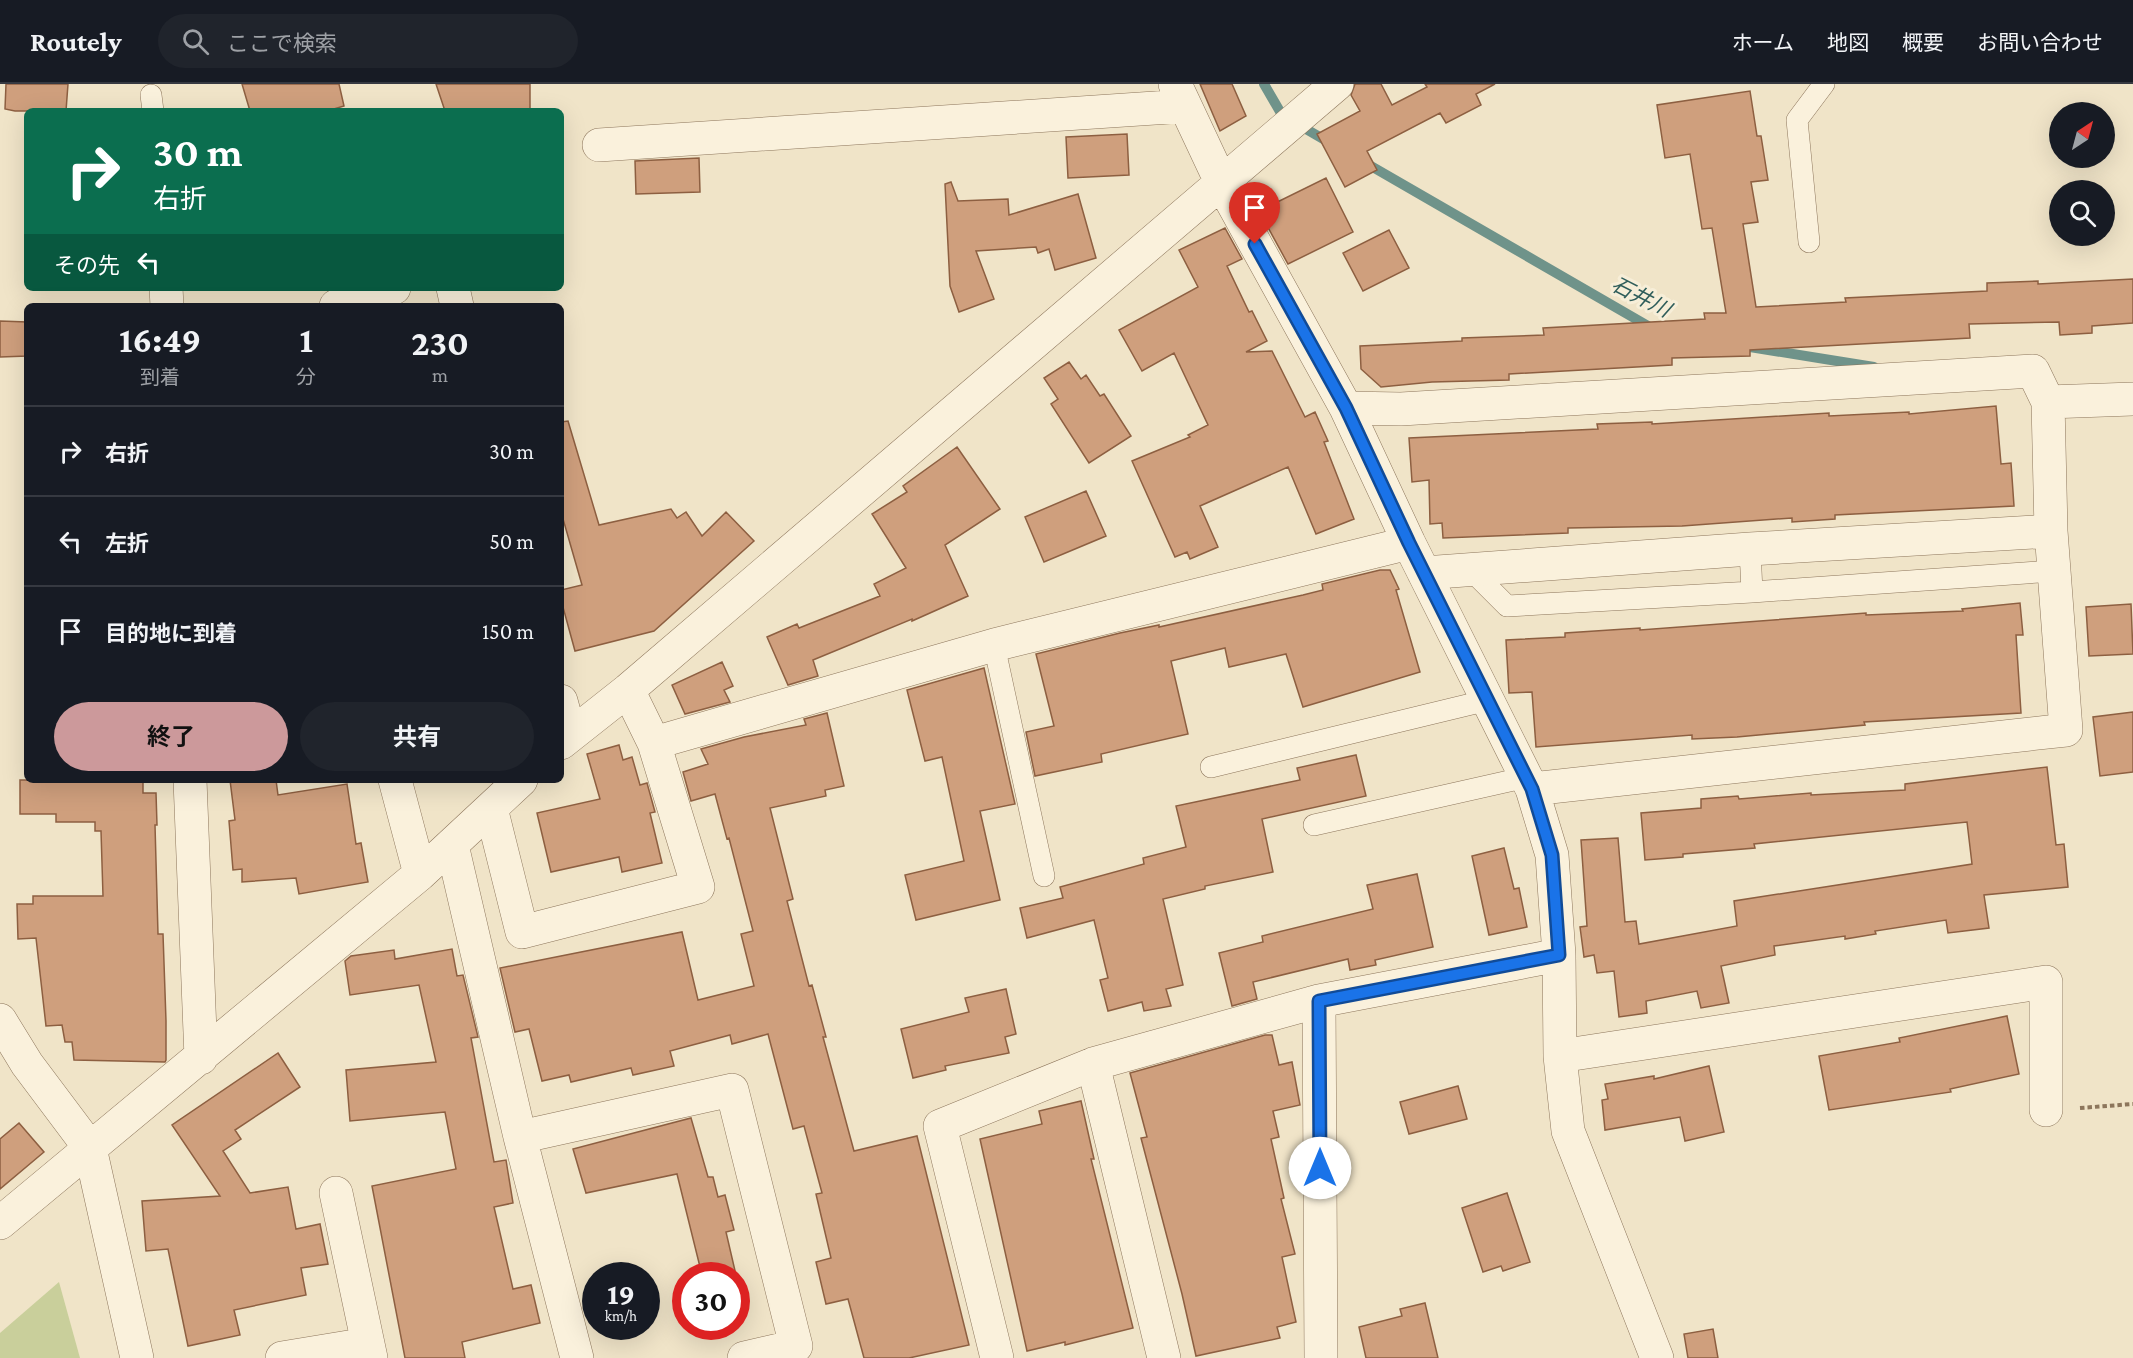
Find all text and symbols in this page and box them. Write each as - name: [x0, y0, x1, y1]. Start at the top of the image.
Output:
- search box: [158, 14, 578, 68]
- icon: search: [179, 25, 212, 58]
- text: Routely: [30, 26, 122, 57]
- text: ここで検索: [227, 31, 337, 56]
- text: ホーム: [1732, 31, 1794, 55]
- text: 地図: [1827, 31, 1869, 55]
- text: 概要: [1902, 31, 1944, 55]
- text: お問い合わせ: [1977, 31, 2103, 55]
- north arrow: [2049, 102, 2115, 168]
- map controls: [2049, 102, 2115, 246]
- text: 30 m: [153, 128, 243, 175]
- icon: right: [54, 132, 132, 210]
- button: search: [2049, 180, 2115, 246]
- pin: [1229, 182, 1280, 244]
- text: 右折: [153, 184, 207, 214]
- icon: arrive: [1238, 191, 1271, 224]
- icon: left: [132, 246, 165, 279]
- text: その先: [54, 253, 120, 278]
- water label: 石井川: [1607, 272, 1676, 323]
- text: 16:49: [119, 320, 201, 360]
- text: 1: [299, 320, 313, 360]
- text: 230: [411, 323, 469, 363]
- text: m: [432, 364, 448, 386]
- text: 到着: [140, 366, 180, 388]
- text: 分: [296, 366, 316, 388]
- icon: right: [54, 435, 87, 468]
- text: 30 m: [489, 439, 534, 464]
- text: 右折: [105, 441, 149, 466]
- icon: left: [54, 525, 87, 558]
- text: 50 m: [489, 529, 534, 554]
- text: 左折: [105, 531, 149, 556]
- icon: arrive: [54, 615, 87, 648]
- text: 150 m: [482, 619, 534, 644]
- text: 目的地に到着: [105, 621, 237, 646]
- button: 終了: [54, 702, 288, 771]
- button: 共有: [300, 702, 534, 771]
- position arrow: [1288, 1136, 1352, 1200]
- speed limit sign: 30: [672, 1262, 750, 1340]
- text: 19: [607, 1277, 635, 1310]
- text: km/h: [605, 1308, 637, 1324]

